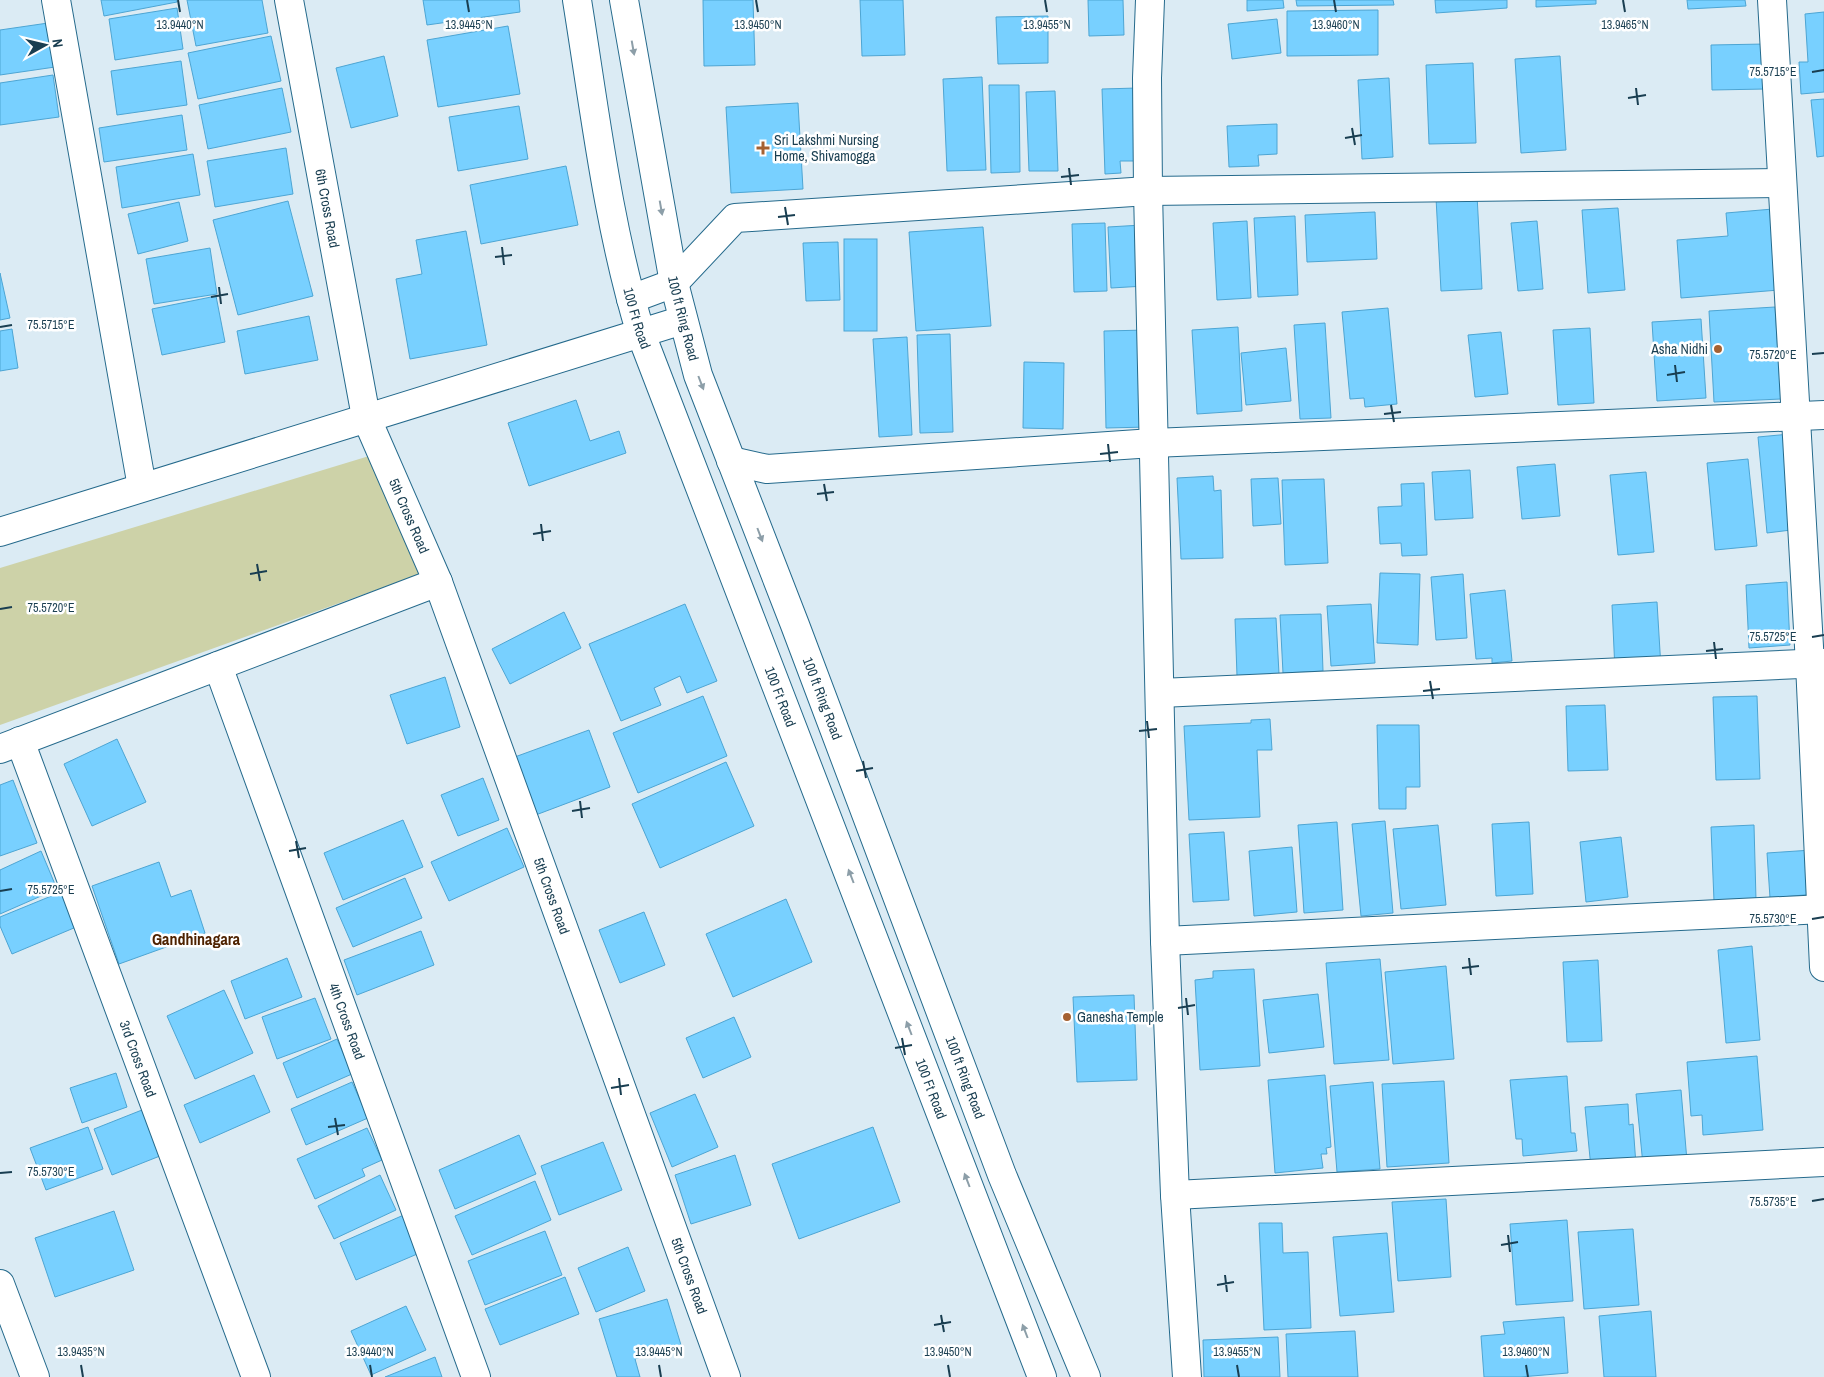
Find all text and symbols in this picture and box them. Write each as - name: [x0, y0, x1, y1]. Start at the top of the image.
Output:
- text: 13.9440°N: [156, 17, 204, 33]
- text: 13.9445°N: [445, 17, 493, 33]
- text: 13.9450°N: [734, 17, 782, 33]
- text: 13.9455°N: [1023, 17, 1071, 33]
- text: 13.9460°N: [1312, 17, 1360, 33]
- text: 13.9465°N: [1601, 17, 1649, 33]
- north arrow: [20, 20, 70, 70]
- text: N: [48, 38, 67, 49]
- one-way arrow: [629, 40, 637, 56]
- text: 75.5715°E: [1750, 64, 1796, 80]
- place label: Sri Lakshmi Nursing Home, Shivamogga: [774, 131, 879, 165]
- marker: Sri Lakshmi Nursing Home, Shivamogga: [756, 141, 770, 155]
- street label: 6th Cross Road: [311, 168, 344, 249]
- one-way arrow: [657, 200, 665, 216]
- street label: 100 ft Ring Road: [664, 275, 703, 363]
- street label: 100 Ft Road: [619, 286, 655, 351]
- text: 75.5715°E: [28, 317, 74, 333]
- place label: Asha Nidhi: [1650, 340, 1708, 358]
- marker: Asha Nidhi: [1712, 343, 1724, 355]
- text: 75.5720°E: [1750, 347, 1796, 363]
- one-way arrow: [697, 376, 705, 391]
- street label: 5th Cross Road: [385, 476, 433, 556]
- one-way arrow: [756, 528, 764, 543]
- text: 75.5720°E: [28, 600, 74, 616]
- text: 75.5725°E: [1750, 629, 1796, 645]
- street label: 100 ft Ring Road: [799, 655, 846, 742]
- street label: 100 Ft Road: [761, 664, 800, 729]
- street label: 5th Cross Road: [530, 855, 574, 937]
- one-way arrow: [846, 869, 854, 883]
- text: 75.5725°E: [28, 882, 74, 898]
- text: 75.5730°E: [1750, 911, 1796, 927]
- district label: Gandhinagara: [152, 928, 241, 950]
- street label: 4th Cross Road: [325, 981, 369, 1062]
- place label: Ganesha Temple: [1077, 1008, 1164, 1026]
- marker: Ganesha Temple: [1061, 1011, 1073, 1023]
- street label: 3rd Cross Road: [115, 1018, 160, 1100]
- one-way arrow: [905, 1020, 913, 1035]
- street label: 100 ft Ring Road: [942, 1034, 989, 1121]
- street label: 100 Ft Road: [911, 1056, 951, 1122]
- text: 75.5730°E: [28, 1164, 74, 1180]
- one-way arrow: [963, 1172, 970, 1187]
- text: 75.5735°E: [1750, 1194, 1796, 1210]
- street label: 5th Cross Road: [667, 1235, 711, 1316]
- one-way arrow: [1021, 1324, 1028, 1339]
- text: 13.9435°N: [57, 1344, 105, 1360]
- text: 13.9440°N: [346, 1344, 394, 1360]
- text: 13.9445°N: [635, 1344, 683, 1360]
- text: 13.9450°N: [924, 1344, 972, 1360]
- text: 13.9455°N: [1213, 1344, 1261, 1360]
- text: 13.9460°N: [1502, 1344, 1550, 1360]

